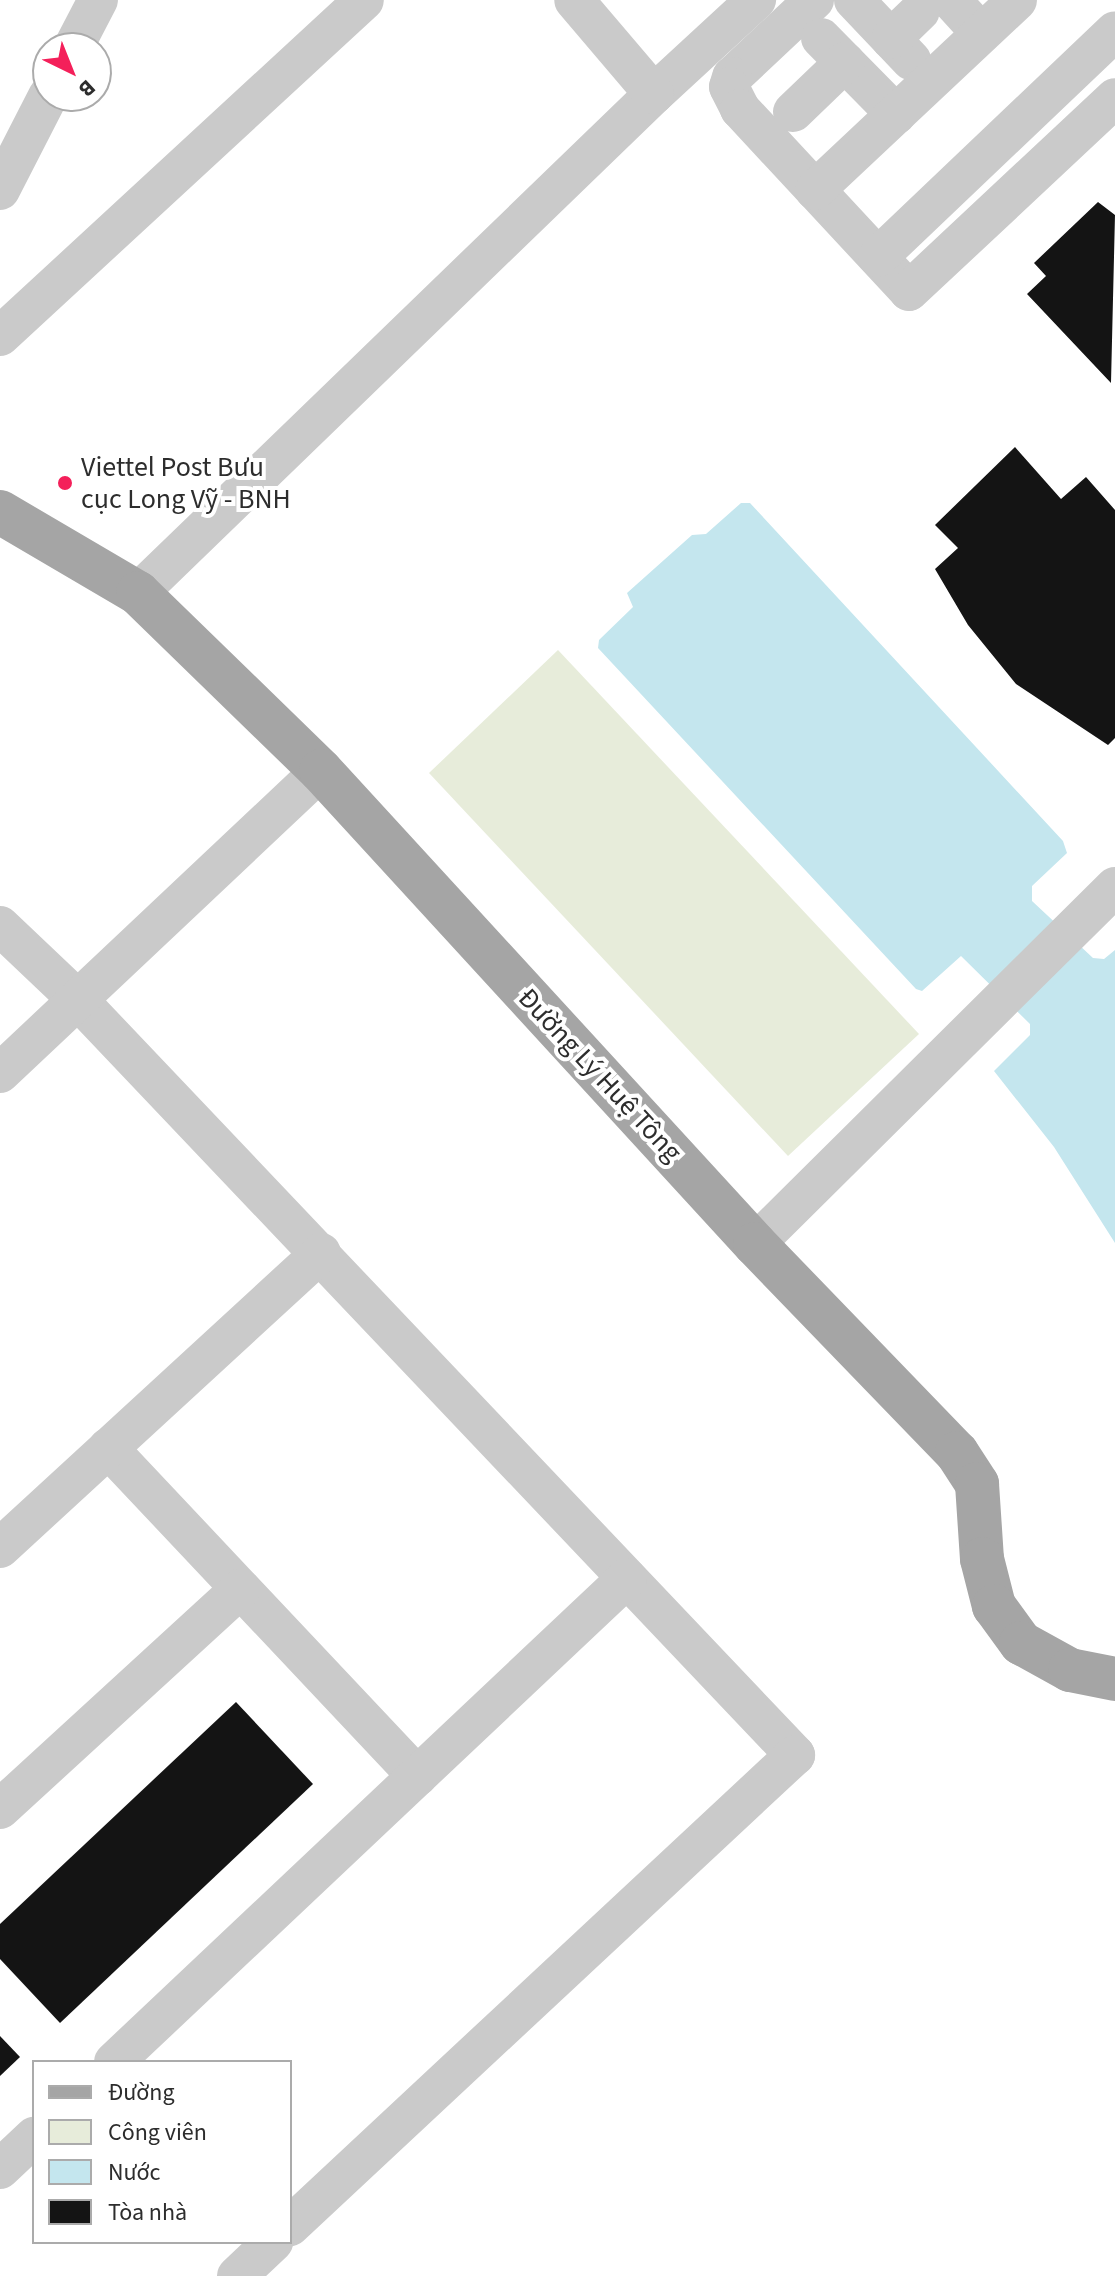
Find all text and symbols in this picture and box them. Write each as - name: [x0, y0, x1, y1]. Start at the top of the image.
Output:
- north arrow: [32, 32, 112, 112]
- text: B: [71, 72, 103, 104]
- place label: Viettel Post Bưu cục Long Vỹ - BNH: [81, 450, 291, 516]
- marker: Viettel Post Bưu cục Long Vỹ - BNH: [56, 474, 74, 492]
- street label: Đường Lý Huệ Tông: [511, 981, 689, 1169]
- legend: [32, 2060, 292, 2244]
- text: Đường: [108, 2075, 175, 2110]
- text: Công viên: [108, 2115, 207, 2150]
- text: Nước: [108, 2155, 161, 2190]
- text: Tòa nhà: [108, 2195, 187, 2230]

